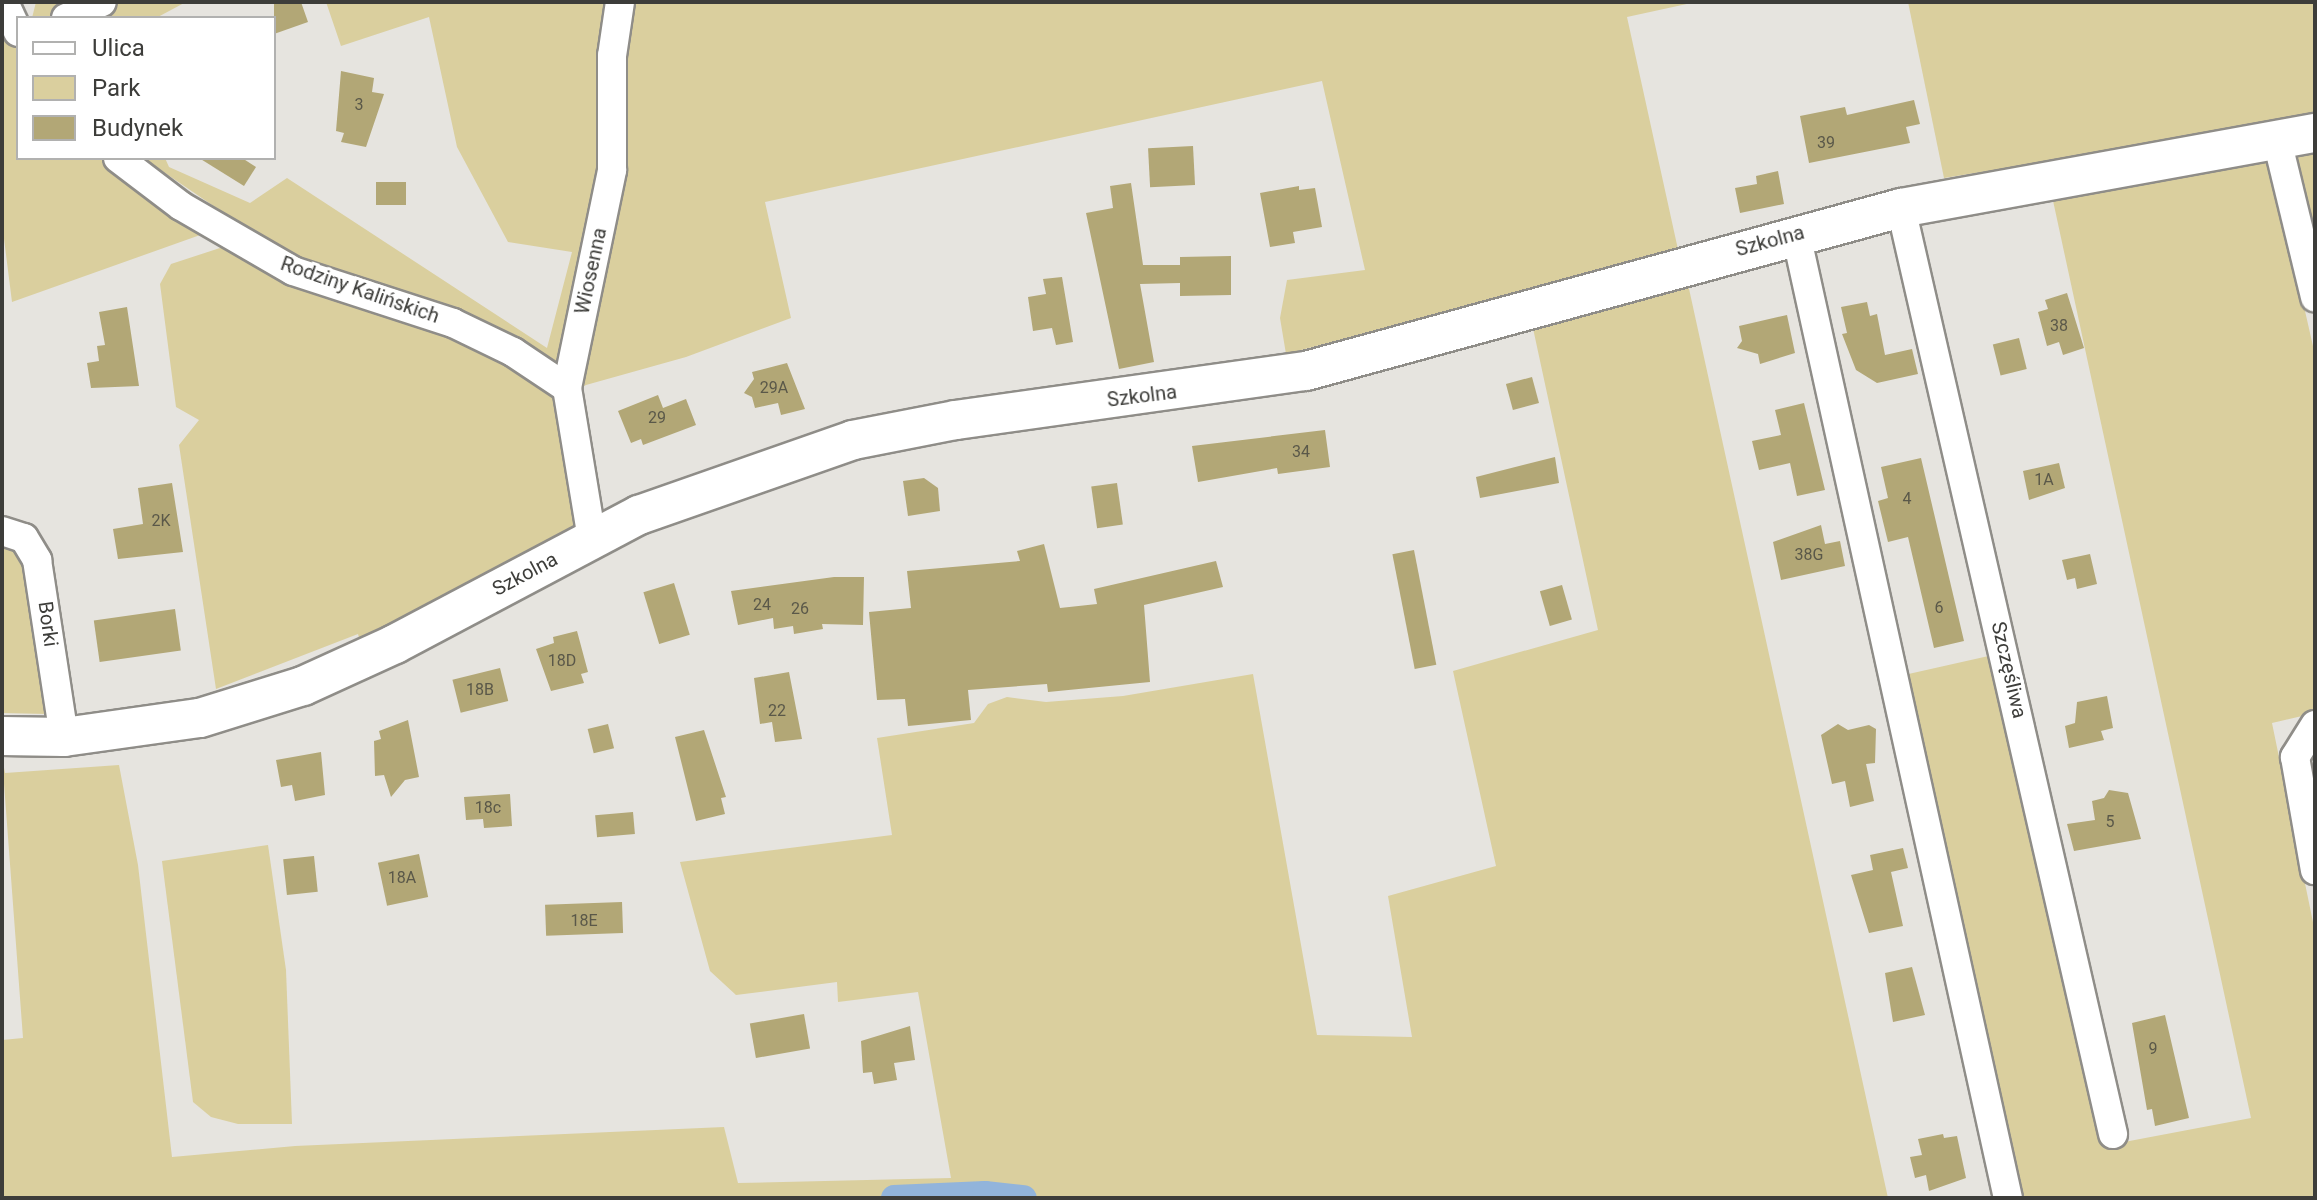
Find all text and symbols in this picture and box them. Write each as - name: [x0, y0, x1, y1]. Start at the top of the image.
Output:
- legend: [16, 16, 276, 160]
- text: Ulica: [92, 34, 145, 62]
- text: Park: [92, 74, 140, 102]
- house number: 3: [355, 95, 363, 115]
- text: Budynek: [92, 114, 183, 142]
- house number: 39: [1817, 133, 1835, 153]
- street label: Szkolna: [1733, 220, 1807, 262]
- street label: Wiosenna: [570, 226, 612, 316]
- street label: Rodziny Kalińskich: [277, 252, 443, 328]
- house number: 38: [2050, 316, 2068, 336]
- house number: 29A: [760, 378, 788, 398]
- street label: Szkolna: [1106, 380, 1178, 412]
- house number: 29: [648, 408, 666, 428]
- house number: 34: [1292, 442, 1310, 462]
- house number: 1A: [2034, 470, 2054, 490]
- house number: 4: [1903, 489, 1911, 509]
- house number: 2K: [151, 511, 171, 531]
- house number: 38G: [1795, 545, 1823, 565]
- street label: Szkolna: [488, 547, 562, 601]
- house number: 24: [753, 595, 771, 615]
- house number: 6: [1935, 598, 1943, 618]
- house number: 26: [791, 599, 809, 619]
- street label: Borki: [33, 600, 63, 648]
- street label: Szczęśliwa: [1986, 619, 2032, 721]
- house number: 18D: [548, 651, 576, 671]
- house number: 18B: [466, 680, 494, 700]
- house number: 22: [768, 701, 786, 721]
- house number: 18c: [475, 798, 501, 818]
- house number: 5: [2106, 812, 2114, 832]
- house number: 18A: [388, 868, 416, 888]
- house number: 18E: [570, 911, 598, 931]
- house number: 9: [2149, 1039, 2157, 1059]

